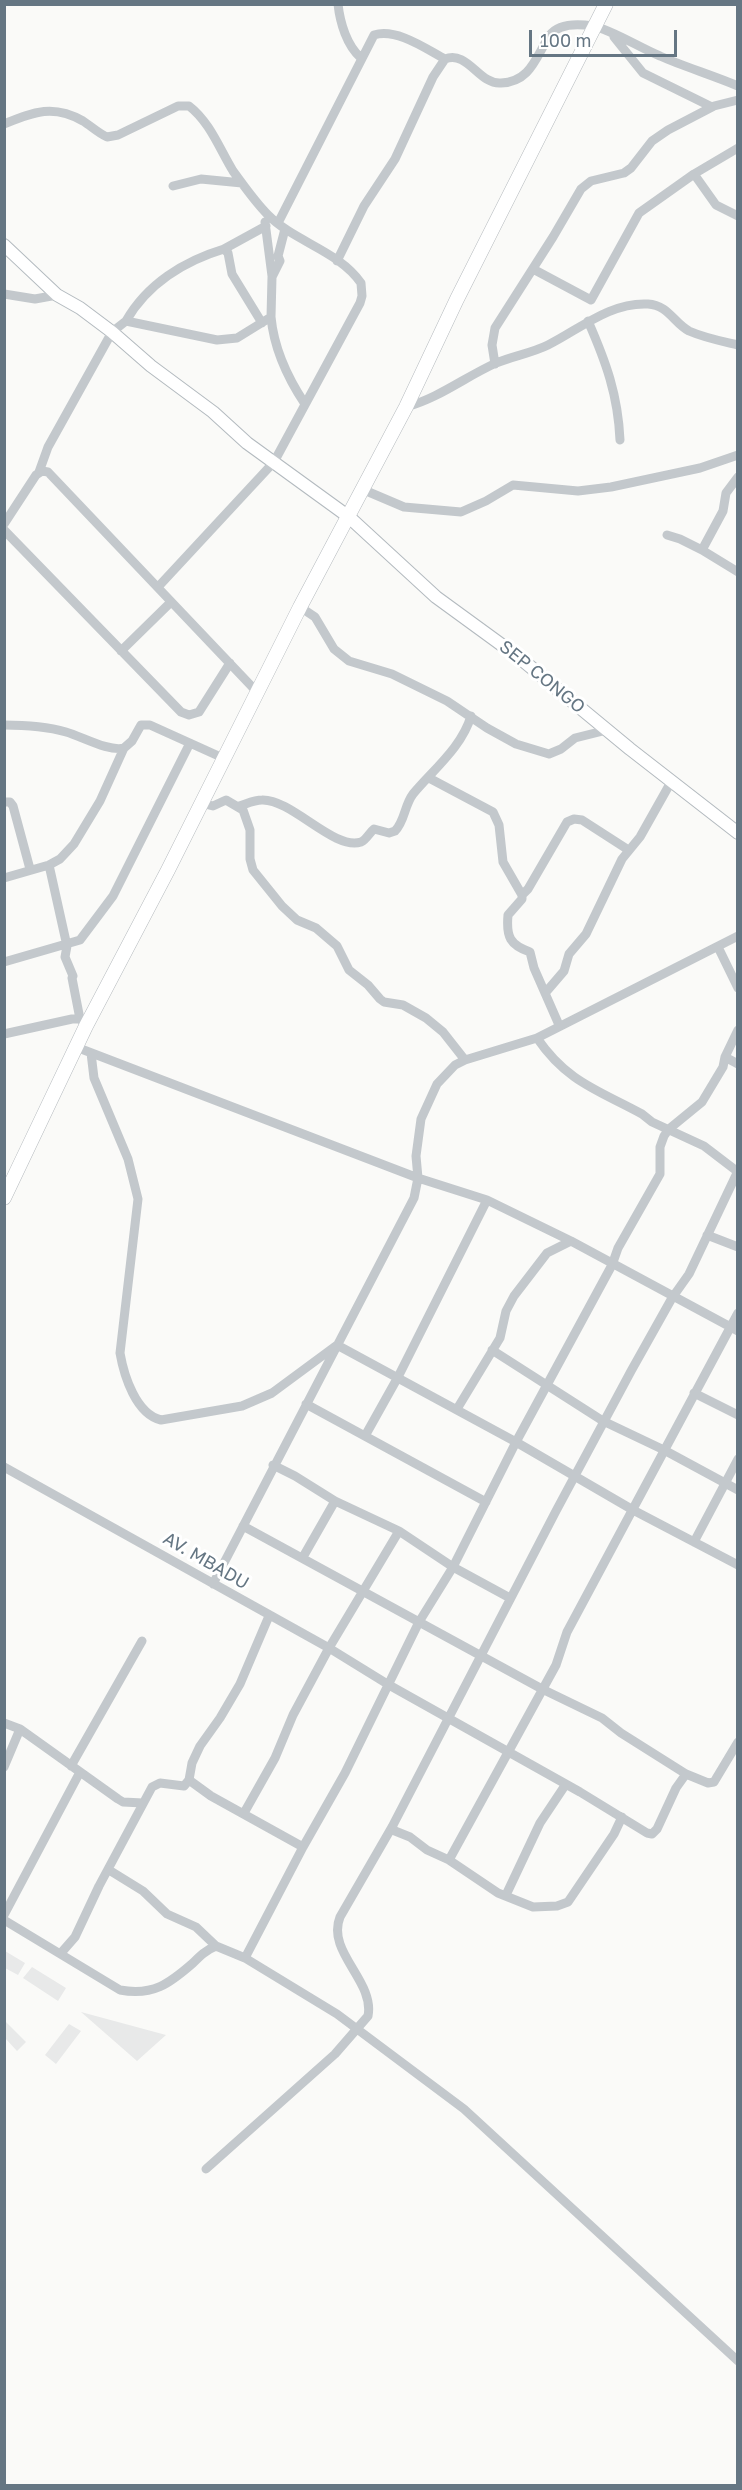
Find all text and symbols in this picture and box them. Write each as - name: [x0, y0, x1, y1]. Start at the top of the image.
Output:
- scale bar: [532, 18, 680, 56]
- text: 100 m: [540, 29, 591, 51]
- street label: SEP CONGO: [495, 636, 589, 718]
- street label: AV. MBADU: [159, 1528, 253, 1594]

